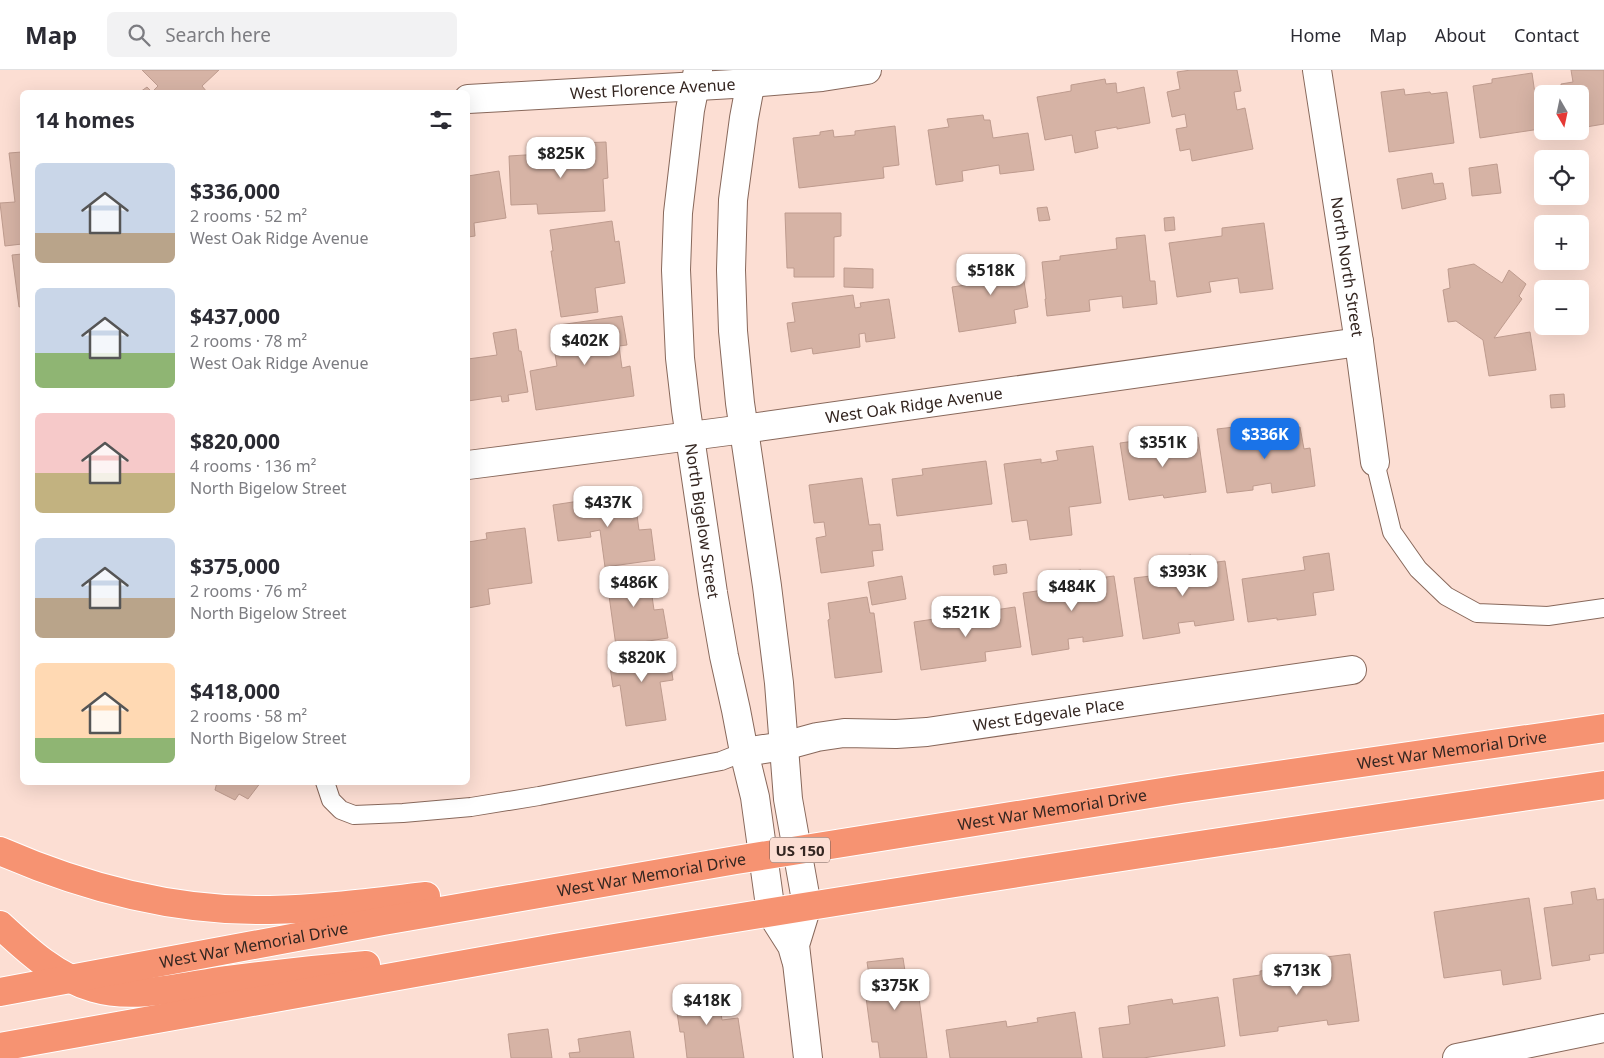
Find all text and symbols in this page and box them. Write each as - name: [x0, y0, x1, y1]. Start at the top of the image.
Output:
- search box: [107, 12, 457, 57]
- text: Map: [25, 18, 77, 51]
- icon: search: [125, 21, 153, 49]
- text: Search here: [165, 22, 271, 48]
- text: Home: [1290, 23, 1341, 47]
- text: Map: [1369, 23, 1407, 47]
- text: About: [1435, 23, 1486, 47]
- text: Contact: [1514, 23, 1579, 47]
- street label: West Florence Avenue: [569, 73, 736, 104]
- north arrow: [1534, 85, 1589, 140]
- map controls: [1534, 85, 1589, 335]
- text: 14 homes: [35, 106, 135, 134]
- icon: filters: [427, 106, 455, 134]
- pin: $825K: [526, 136, 596, 179]
- text: $825K: [537, 142, 585, 164]
- button: locate: [1534, 150, 1589, 205]
- text: $336,000: [190, 177, 280, 205]
- icon: home: [75, 183, 135, 243]
- street label: North North Street: [1326, 195, 1369, 338]
- text: 2 rooms · 52 m²: [190, 205, 307, 227]
- button: +: [1534, 215, 1589, 270]
- text: West Oak Ridge Avenue: [190, 227, 368, 249]
- pin: $518K: [956, 254, 1026, 296]
- text: $518K: [967, 259, 1015, 281]
- button: −: [1534, 280, 1589, 335]
- text: $437,000: [190, 302, 280, 330]
- icon: home: [75, 308, 135, 368]
- pin: $402K: [550, 324, 620, 366]
- text: $402K: [561, 329, 609, 351]
- text: 2 rooms · 78 m²: [190, 330, 307, 352]
- text: West Oak Ridge Avenue: [190, 352, 368, 374]
- street label: West Oak Ridge Avenue: [824, 382, 1004, 428]
- pin: $336K: [1230, 418, 1300, 460]
- text: $336K: [1241, 423, 1289, 445]
- pin: $351K: [1128, 426, 1198, 468]
- text: $820,000: [190, 427, 280, 455]
- text: $351K: [1139, 431, 1187, 453]
- icon: home: [75, 433, 135, 493]
- street label: North Bigelow Street: [680, 442, 725, 600]
- text: 4 rooms · 136 m²: [190, 455, 316, 477]
- text: North Bigelow Street: [190, 477, 347, 499]
- pin: $437K: [573, 486, 643, 528]
- text: $437K: [584, 491, 632, 513]
- text: $375,000: [190, 552, 280, 580]
- pin: $393K: [1148, 554, 1218, 597]
- icon: home: [75, 558, 135, 618]
- text: $393K: [1159, 560, 1207, 582]
- pin: $486K: [599, 566, 669, 608]
- pin: $484K: [1037, 570, 1107, 612]
- text: $486K: [610, 571, 658, 593]
- text: $484K: [1048, 575, 1096, 597]
- text: 2 rooms · 76 m²: [190, 580, 307, 602]
- pin: $521K: [931, 596, 1001, 638]
- text: $521K: [942, 601, 990, 623]
- text: North Bigelow Street: [190, 602, 347, 624]
- pin: $820K: [607, 640, 677, 683]
- text: $820K: [618, 646, 666, 668]
- text: $418,000: [190, 677, 280, 705]
- icon: home: [75, 683, 135, 743]
- street label: West Edgevale Place: [972, 692, 1126, 736]
- text: 2 rooms · 58 m²: [190, 705, 307, 727]
- street label: West War Memorial Drive: [1356, 725, 1548, 774]
- text: North Bigelow Street: [190, 727, 347, 749]
- street label: West War Memorial Drive: [956, 784, 1148, 835]
- road number: US 150: [770, 838, 830, 862]
- street label: West War Memorial Drive: [555, 848, 748, 902]
- street label: West War Memorial Drive: [158, 917, 350, 973]
- pin: $713K: [1262, 954, 1332, 996]
- text: $713K: [1273, 959, 1321, 981]
- pin: $375K: [860, 968, 930, 1011]
- text: $375K: [871, 974, 919, 996]
- pin: $418K: [672, 984, 742, 1026]
- text: $418K: [683, 989, 731, 1011]

